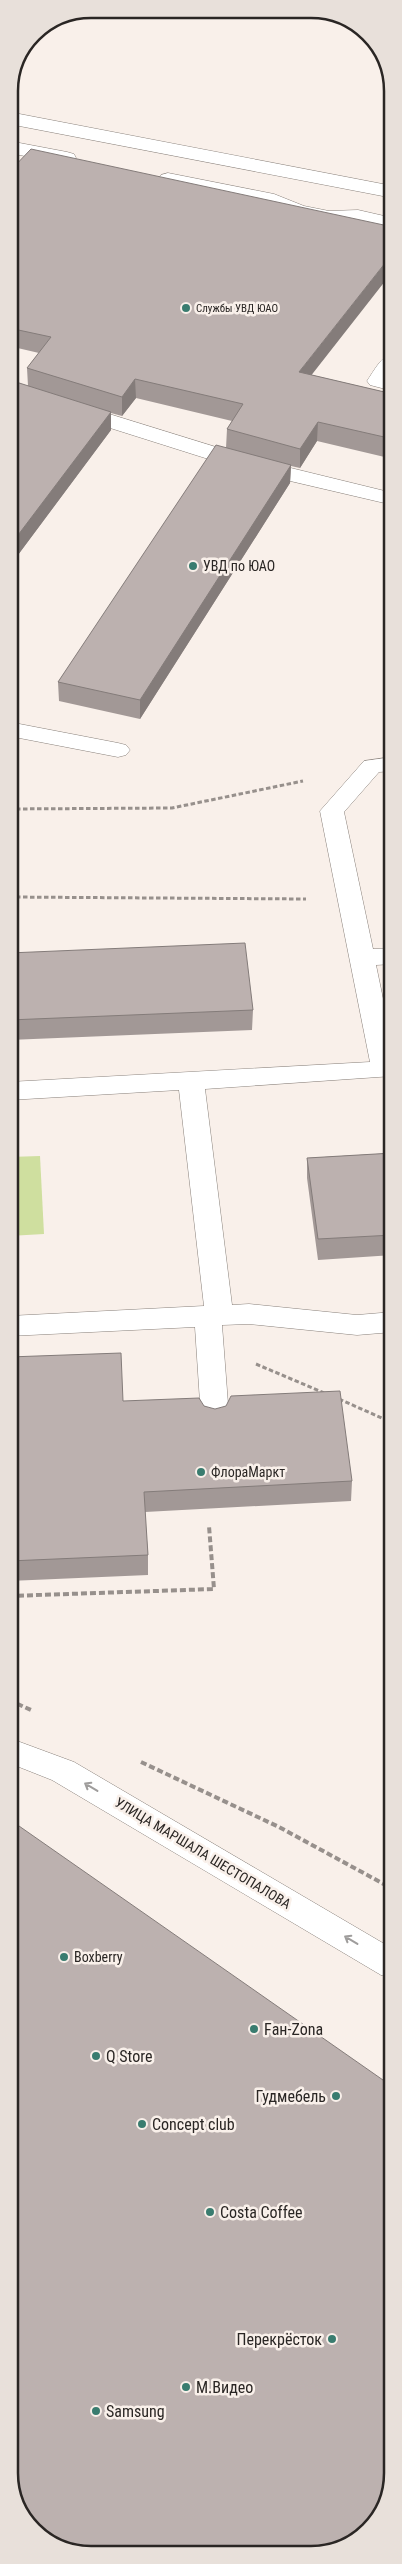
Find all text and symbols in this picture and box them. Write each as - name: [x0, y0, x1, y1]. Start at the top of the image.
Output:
- marker: Службы УВД ЮАО: [180, 302, 192, 314]
- place label: Службы УВД ЮАО: [196, 302, 278, 315]
- place label: УВД по ЮАО: [203, 558, 275, 574]
- marker: УВД по ЮАО: [187, 560, 199, 572]
- place label: ФлораМаркт: [211, 1464, 285, 1480]
- marker: ФлораМаркт: [195, 1466, 207, 1478]
- one-way arrow: [84, 1781, 98, 1791]
- street label: УЛИЦА МАРШАЛА ШЕСТОПАЛОВА: [112, 1794, 294, 1912]
- one-way arrow: [345, 1935, 359, 1945]
- place label: Boxberry: [74, 1949, 123, 1965]
- marker: Boxberry: [58, 1951, 70, 1963]
- place label: Fан-Zonа: [264, 2020, 323, 2039]
- marker: Fан-Zonа: [248, 2023, 260, 2035]
- place label: Q Store: [106, 2047, 152, 2066]
- marker: Q Store: [90, 2050, 102, 2062]
- place label: Гудмебель: [256, 2087, 326, 2106]
- marker: Гудмебель: [330, 2090, 342, 2102]
- place label: Concept club: [152, 2115, 235, 2134]
- marker: Concept club: [136, 2118, 148, 2130]
- place label: Costa Coffee: [220, 2203, 303, 2222]
- marker: Costa Coffee: [204, 2206, 216, 2218]
- place label: Перекрёсток: [237, 2330, 322, 2349]
- marker: Перекрёсток: [326, 2333, 338, 2345]
- place label: М.Видео: [196, 2378, 253, 2397]
- marker: М.Видео: [180, 2381, 192, 2393]
- place label: Samsung: [106, 2402, 165, 2421]
- marker: Samsung: [90, 2405, 102, 2417]

